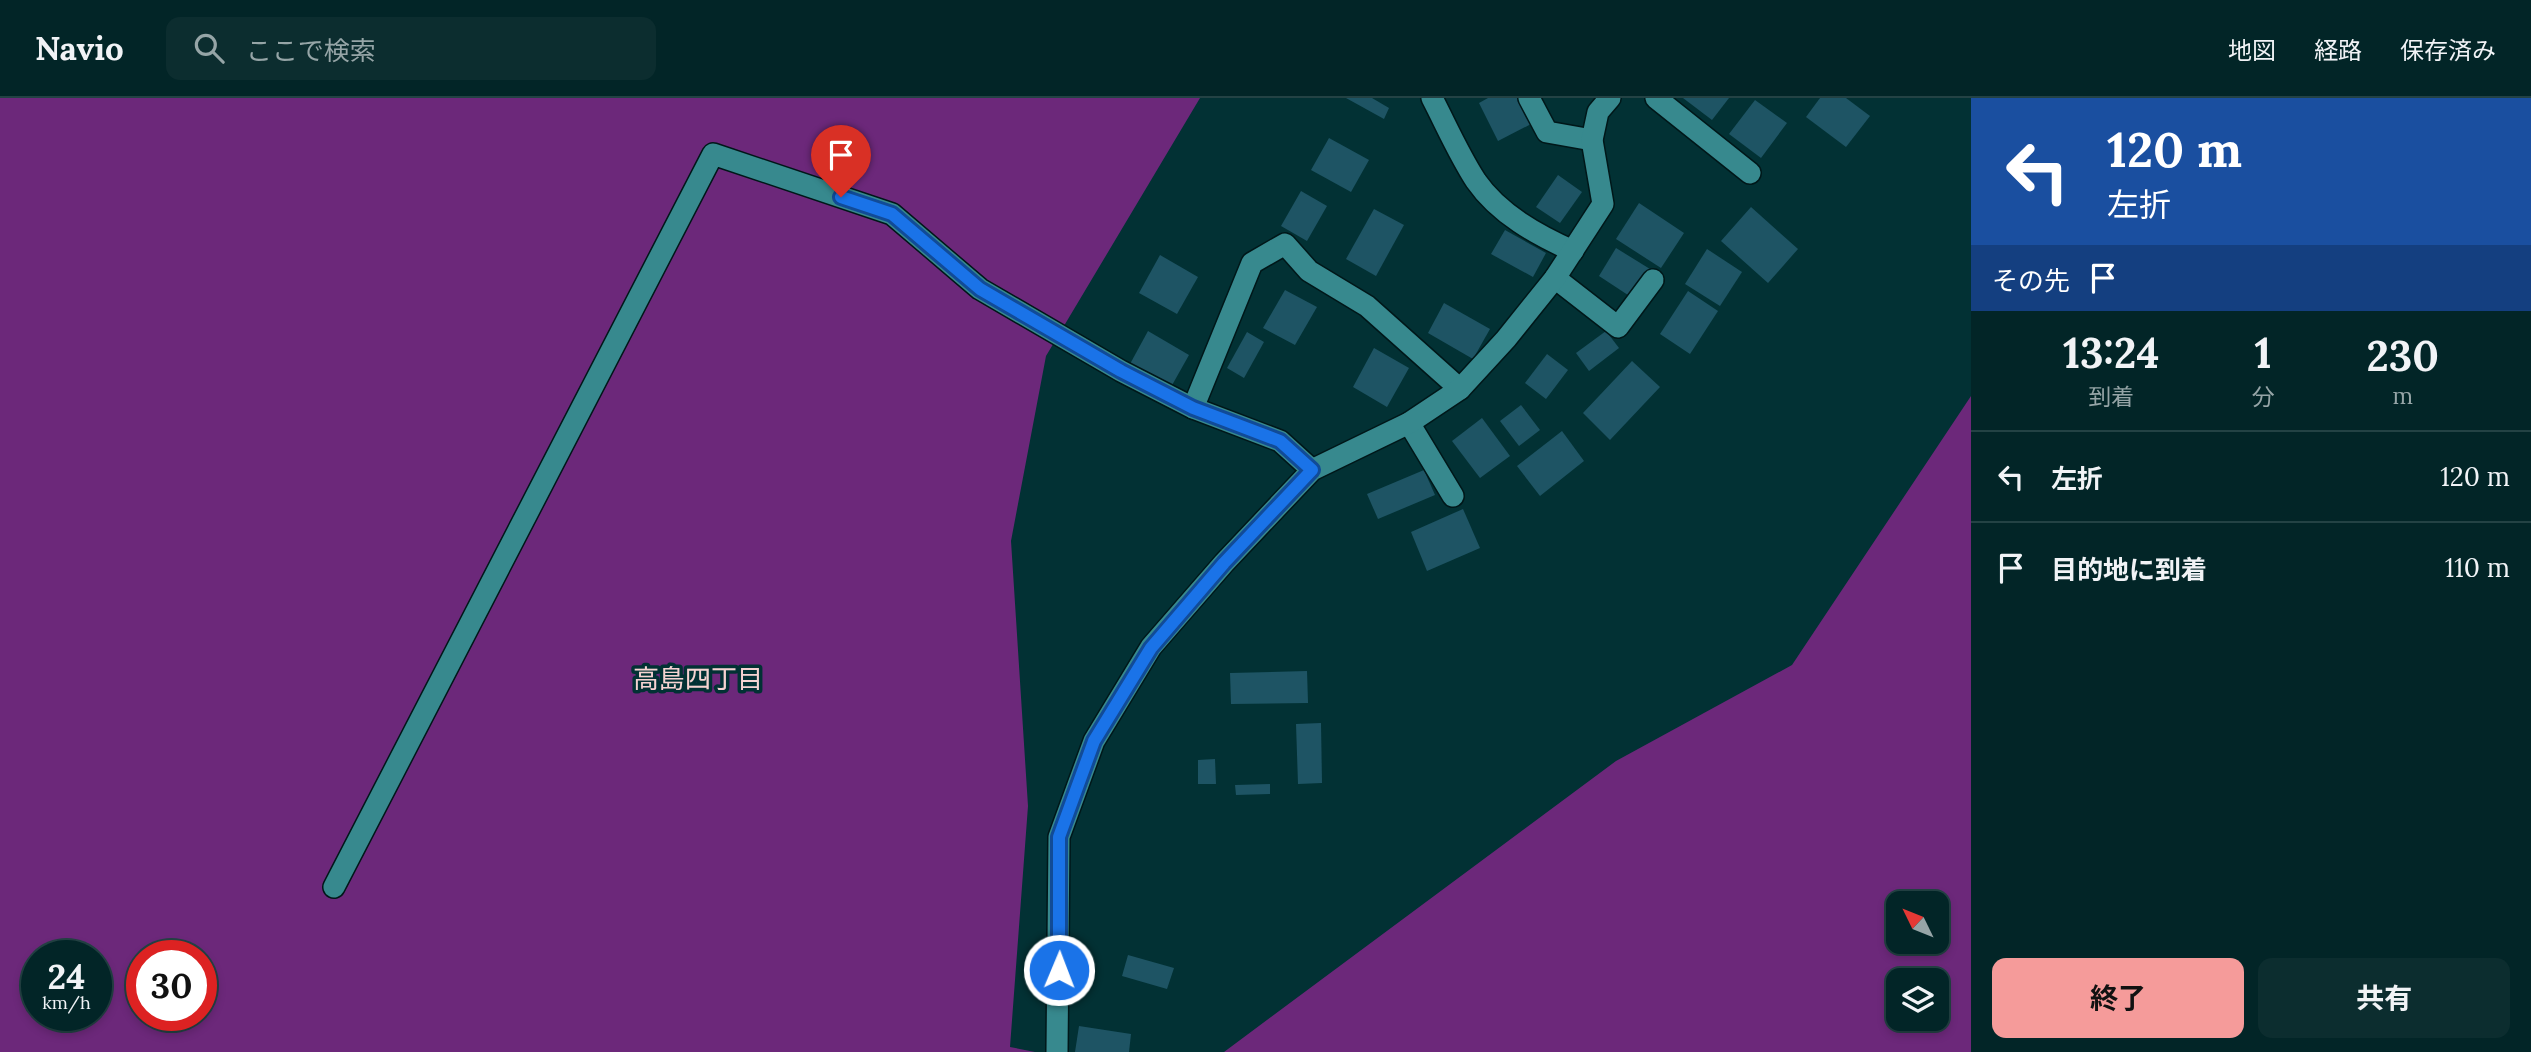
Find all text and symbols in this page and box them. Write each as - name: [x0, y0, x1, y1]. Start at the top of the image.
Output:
- search box: [166, 17, 656, 80]
- text: Navio: [35, 27, 124, 69]
- icon: search: [190, 29, 228, 67]
- text: ここで検索: [246, 34, 376, 67]
- text: 地図: [2228, 35, 2276, 66]
- text: 経路: [2314, 35, 2362, 66]
- text: 保存済み: [2400, 35, 2496, 66]
- text: 120 m: [2107, 118, 2242, 180]
- pin: [811, 125, 871, 197]
- icon: left: [1992, 126, 2083, 217]
- icon: arrive: [822, 136, 860, 174]
- text: 左折: [2107, 184, 2171, 225]
- icon: arrive: [2084, 259, 2122, 297]
- text: その先: [1992, 264, 2070, 297]
- text: 13:24: [2063, 326, 2159, 380]
- text: 1: [2254, 326, 2271, 380]
- text: 230: [2366, 329, 2439, 383]
- text: m: [2392, 381, 2413, 410]
- text: 到着: [2088, 382, 2134, 411]
- text: 分: [2251, 382, 2274, 411]
- icon: left: [1992, 458, 2030, 496]
- text: 120 m: [2440, 460, 2510, 493]
- text: 左折: [2051, 462, 2103, 495]
- icon: arrive: [1992, 549, 2030, 587]
- text: 110 m: [2445, 551, 2510, 584]
- text: 目的地に到着: [2051, 553, 2207, 586]
- district label: 高島四丁目: [633, 662, 763, 695]
- north arrow: [1886, 891, 1950, 954]
- map controls: [1886, 891, 1949, 1031]
- position arrow: [1022, 933, 1096, 1007]
- speed limit sign: 30: [126, 940, 217, 1031]
- text: 24: [48, 954, 85, 999]
- button: 終了: [1992, 958, 2244, 1038]
- button: 共有: [2258, 958, 2510, 1038]
- button: layers: [1886, 968, 1949, 1031]
- text: km/h: [42, 991, 91, 1014]

